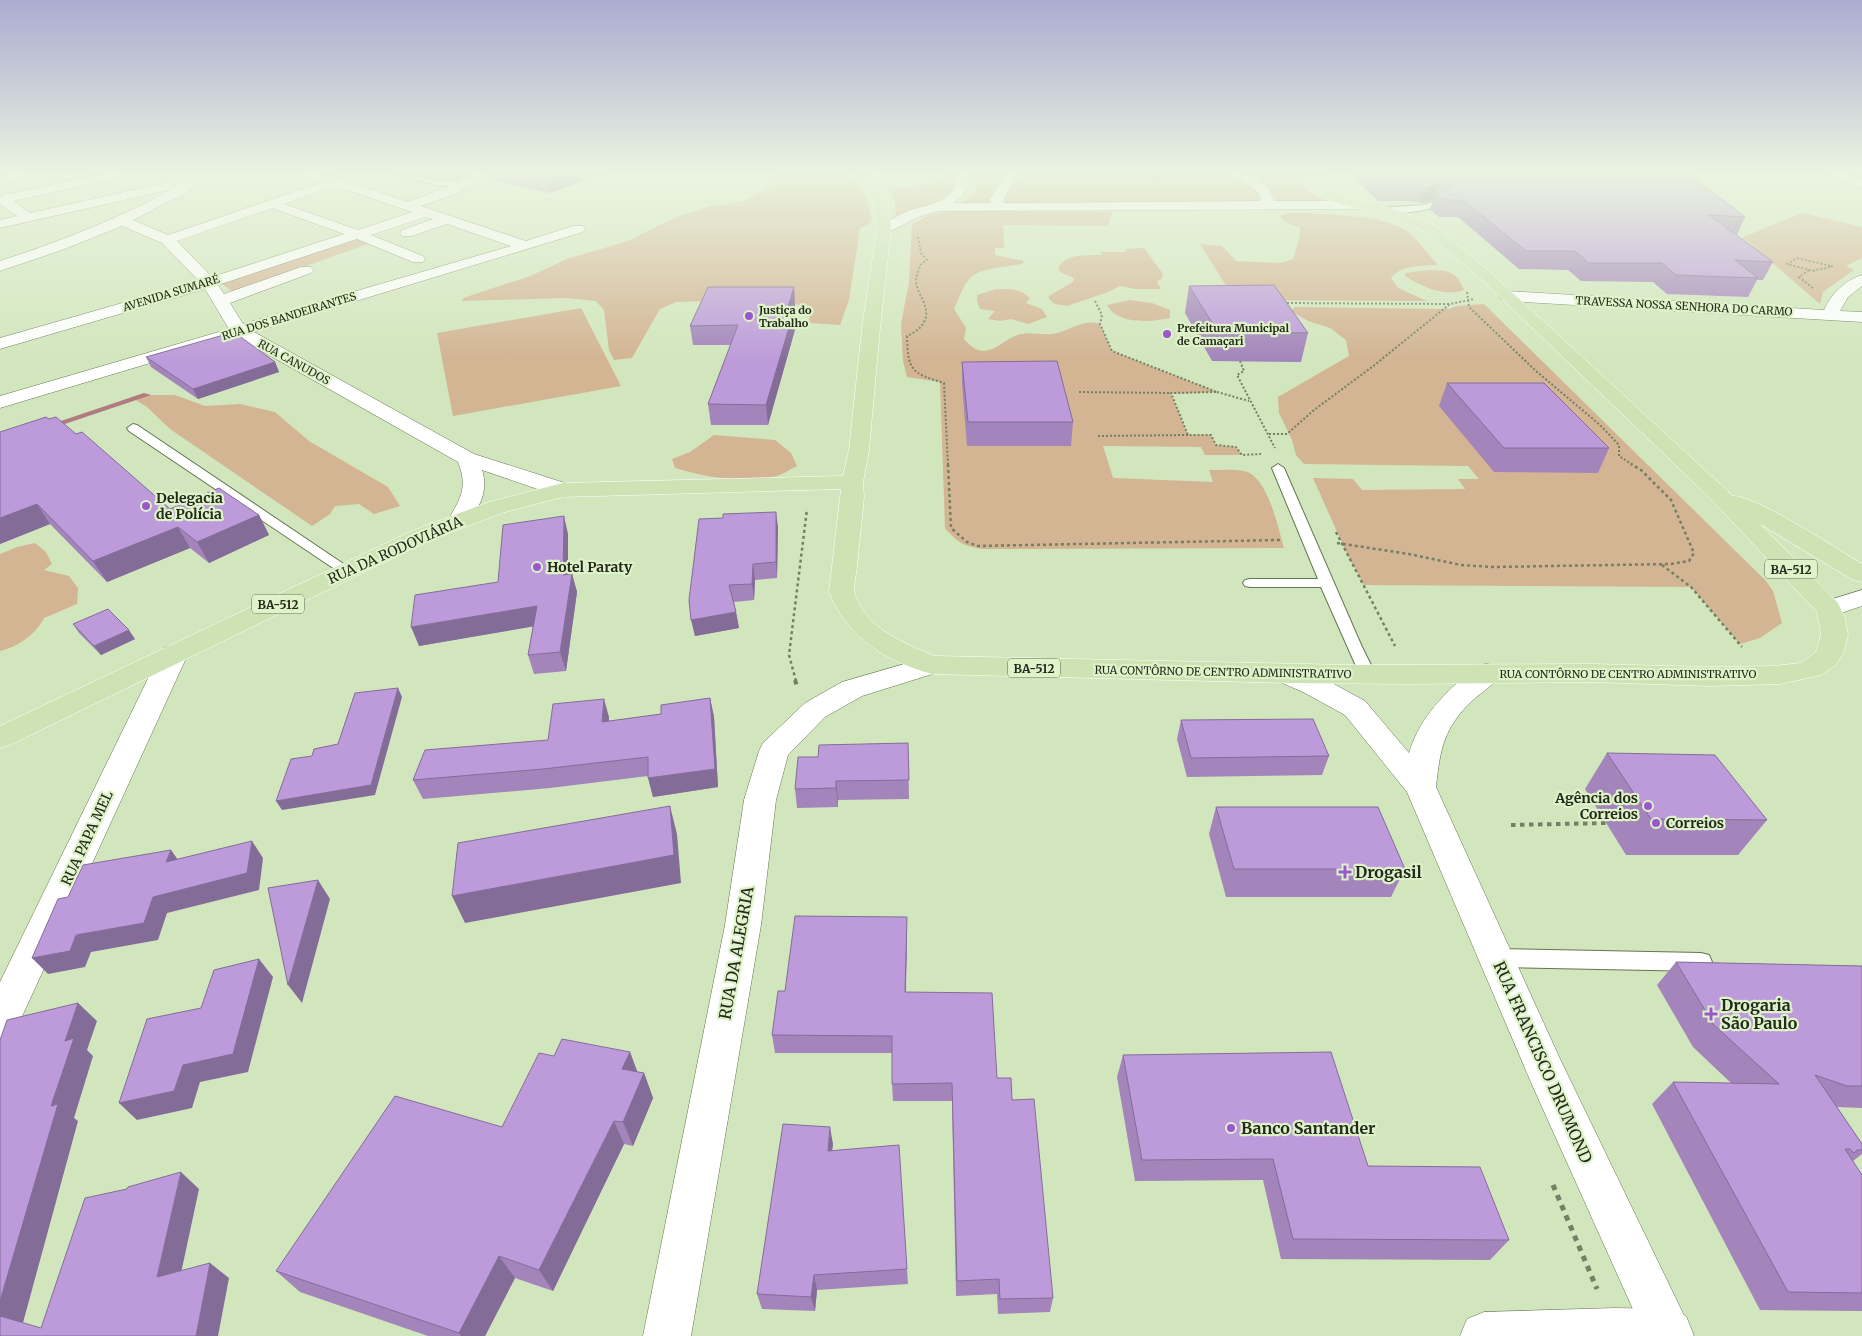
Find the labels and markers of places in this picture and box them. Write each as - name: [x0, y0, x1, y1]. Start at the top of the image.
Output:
- place label: Justiça do Trabalho: [758, 303, 812, 330]
- marker: Justiça do Trabalho: [743, 310, 755, 322]
- place label: Prefeitura Municipal de Camaçari: [1177, 321, 1290, 348]
- marker: Prefeitura Municipal de Camaçari: [1161, 328, 1173, 340]
- place label: Delegacia de Polícia: [156, 489, 223, 523]
- marker: Delegacia de Polícia: [140, 500, 152, 512]
- place label: Hotel Paraty: [547, 558, 633, 576]
- marker: Hotel Paraty: [531, 561, 543, 573]
- place label: Agência dos Correios: [1554, 789, 1638, 823]
- marker: Agência dos Correios: [1642, 800, 1654, 812]
- place label: Correios: [1666, 814, 1724, 832]
- marker: Correios: [1650, 817, 1662, 829]
- place label: Drogasil: [1355, 862, 1422, 882]
- marker: Drogasil: [1339, 866, 1351, 878]
- place label: Drogaria São Paulo: [1721, 995, 1798, 1033]
- marker: Drogaria São Paulo: [1705, 1008, 1717, 1020]
- place label: Banco Santander: [1241, 1118, 1376, 1138]
- marker: Banco Santander: [1225, 1122, 1237, 1134]

